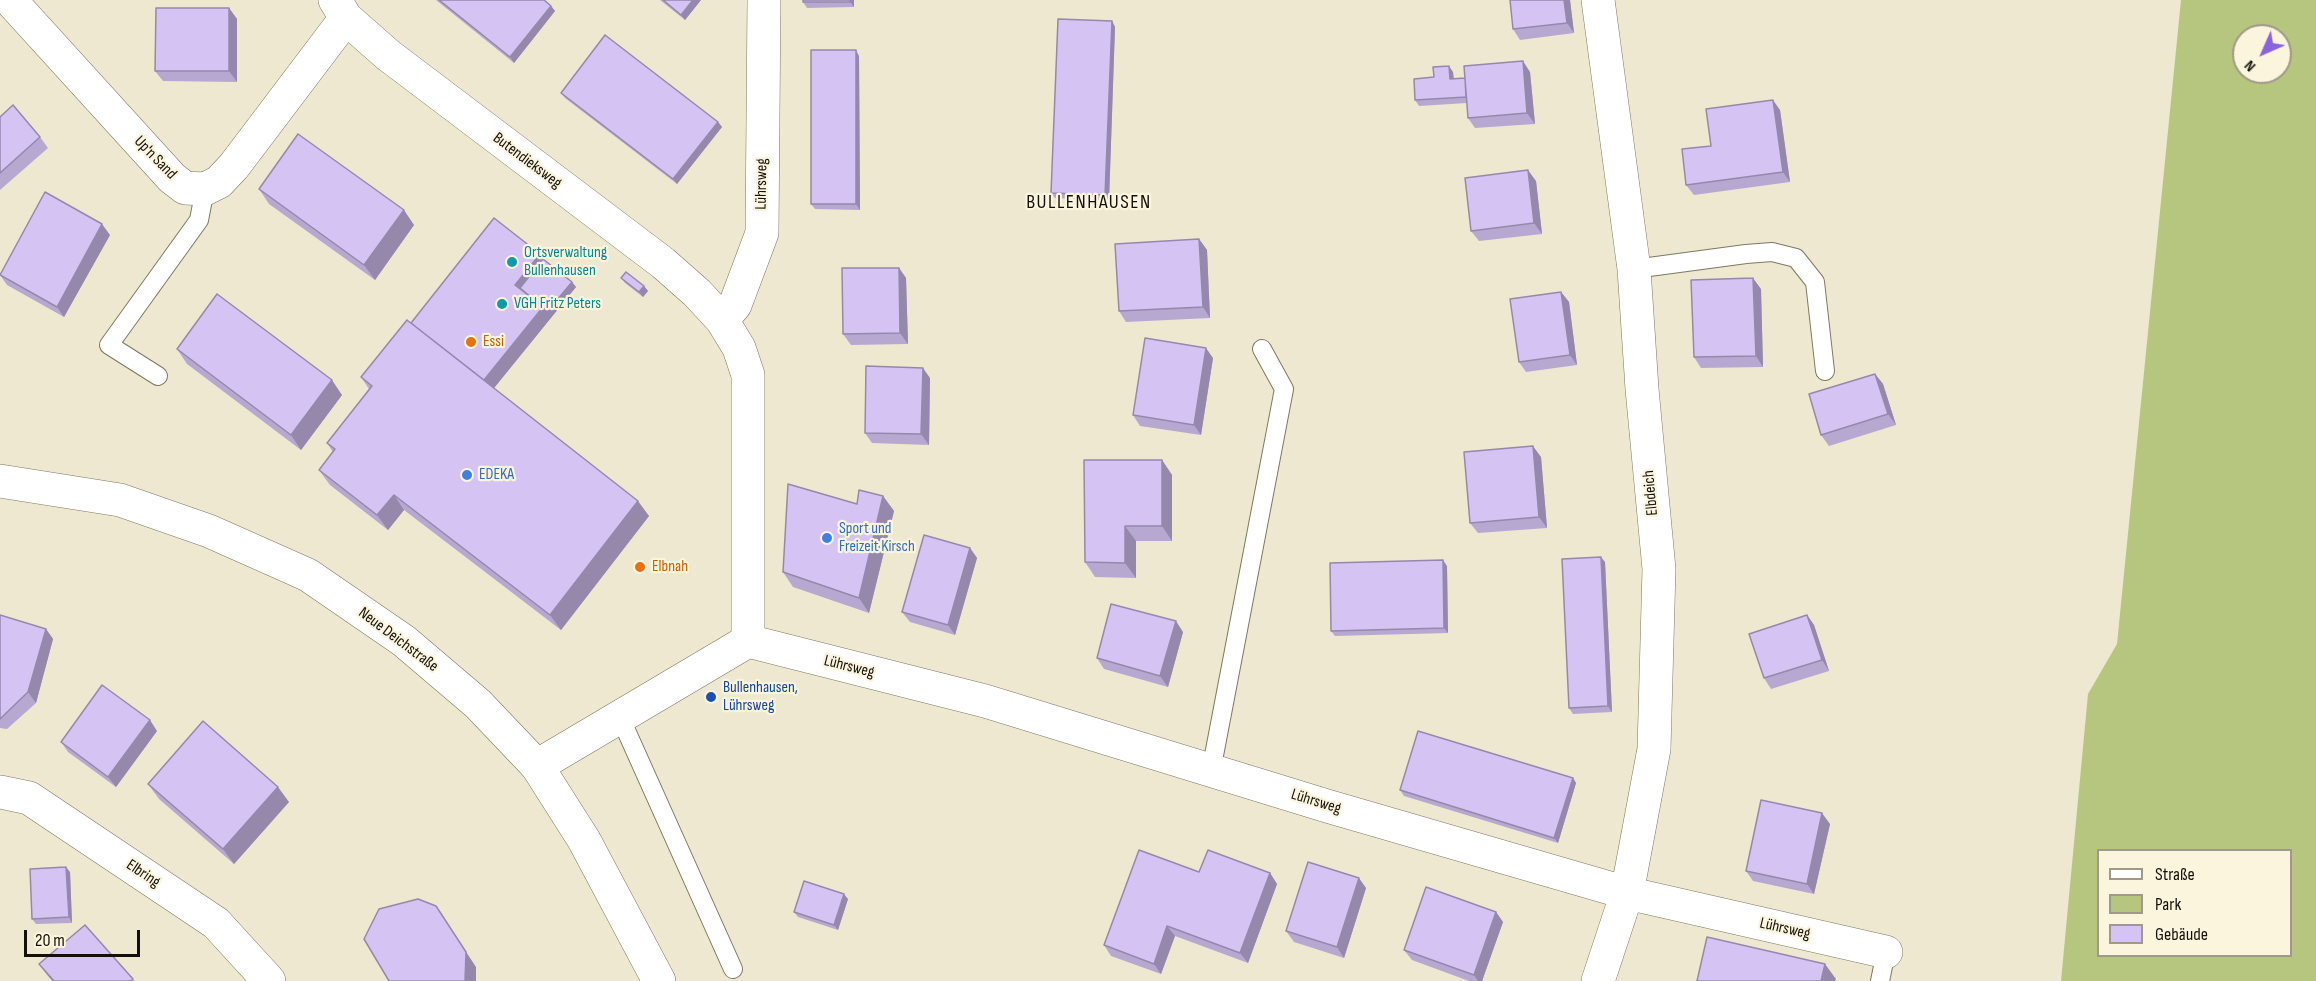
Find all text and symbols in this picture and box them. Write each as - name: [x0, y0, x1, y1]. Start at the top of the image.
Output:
- north arrow: [2232, 24, 2292, 84]
- text: N: [2241, 56, 2260, 75]
- street label: Butendieksweg: [489, 129, 565, 193]
- street label: Up'n Sand: [130, 132, 180, 184]
- street label: Lührsweg: [752, 158, 772, 210]
- district label: BULLENHAUSEN: [1026, 191, 1152, 215]
- place label: Ortsverwaltung Bullenhausen: [524, 243, 607, 281]
- marker: Ortsverwaltung Bullenhausen: [505, 255, 519, 269]
- place label: VGH Fritz Peters: [514, 294, 601, 314]
- marker: VGH Fritz Peters: [495, 297, 509, 311]
- place label: Essi: [483, 332, 504, 352]
- marker: Essi: [464, 335, 478, 349]
- place label: EDEKA: [479, 465, 514, 485]
- marker: EDEKA: [460, 468, 474, 482]
- street label: Elbdeich: [1639, 469, 1663, 517]
- place label: Sport und Freizeit Kirsch: [839, 519, 915, 557]
- marker: Sport und Freizeit Kirsch: [820, 531, 834, 545]
- place label: Elbnah: [652, 557, 688, 577]
- marker: Elbnah: [633, 560, 647, 574]
- street label: Neue Deichstraße: [354, 604, 442, 676]
- street label: Lührsweg: [822, 651, 876, 683]
- place label: Bullenhausen, Lührsweg: [723, 678, 798, 716]
- marker: Bullenhausen, Lührsweg: [704, 690, 718, 704]
- street label: Lührsweg: [1289, 785, 1343, 819]
- legend: [2097, 849, 2292, 957]
- street label: Elbring: [122, 856, 164, 892]
- text: Straße: [2155, 864, 2195, 885]
- text: Park: [2155, 894, 2181, 915]
- street label: Lührsweg: [1758, 914, 1812, 944]
- scale bar: [27, 918, 142, 956]
- text: Gebäude: [2155, 924, 2208, 945]
- text: 20 m: [35, 930, 65, 951]

